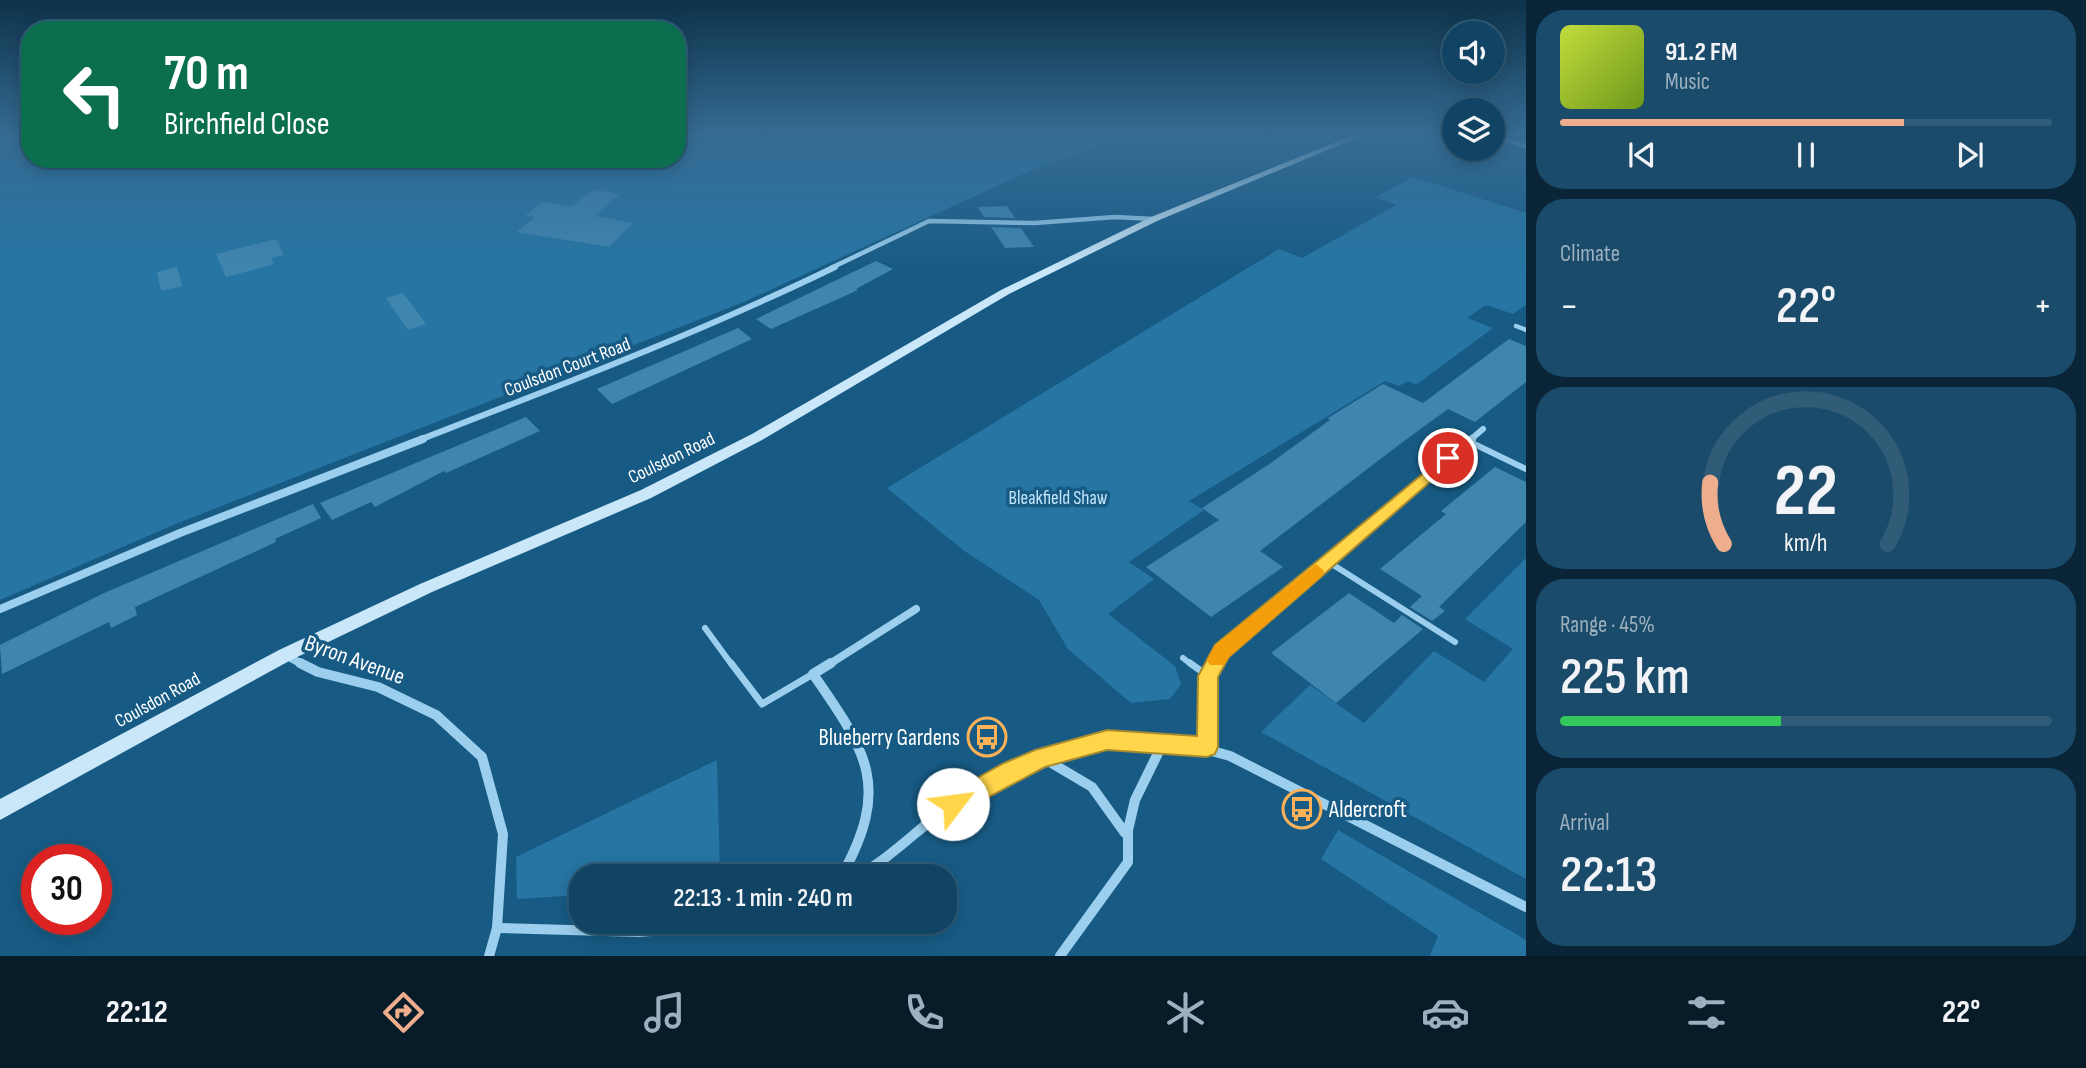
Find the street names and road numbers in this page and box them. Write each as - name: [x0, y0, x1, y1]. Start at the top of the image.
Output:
- street label: Coulsdon Court Road: [501, 333, 634, 402]
- street label: Coulsdon Road: [624, 427, 719, 489]
- street label: Byron Avenue: [301, 629, 409, 691]
- street label: Coulsdon Road: [111, 668, 204, 733]

